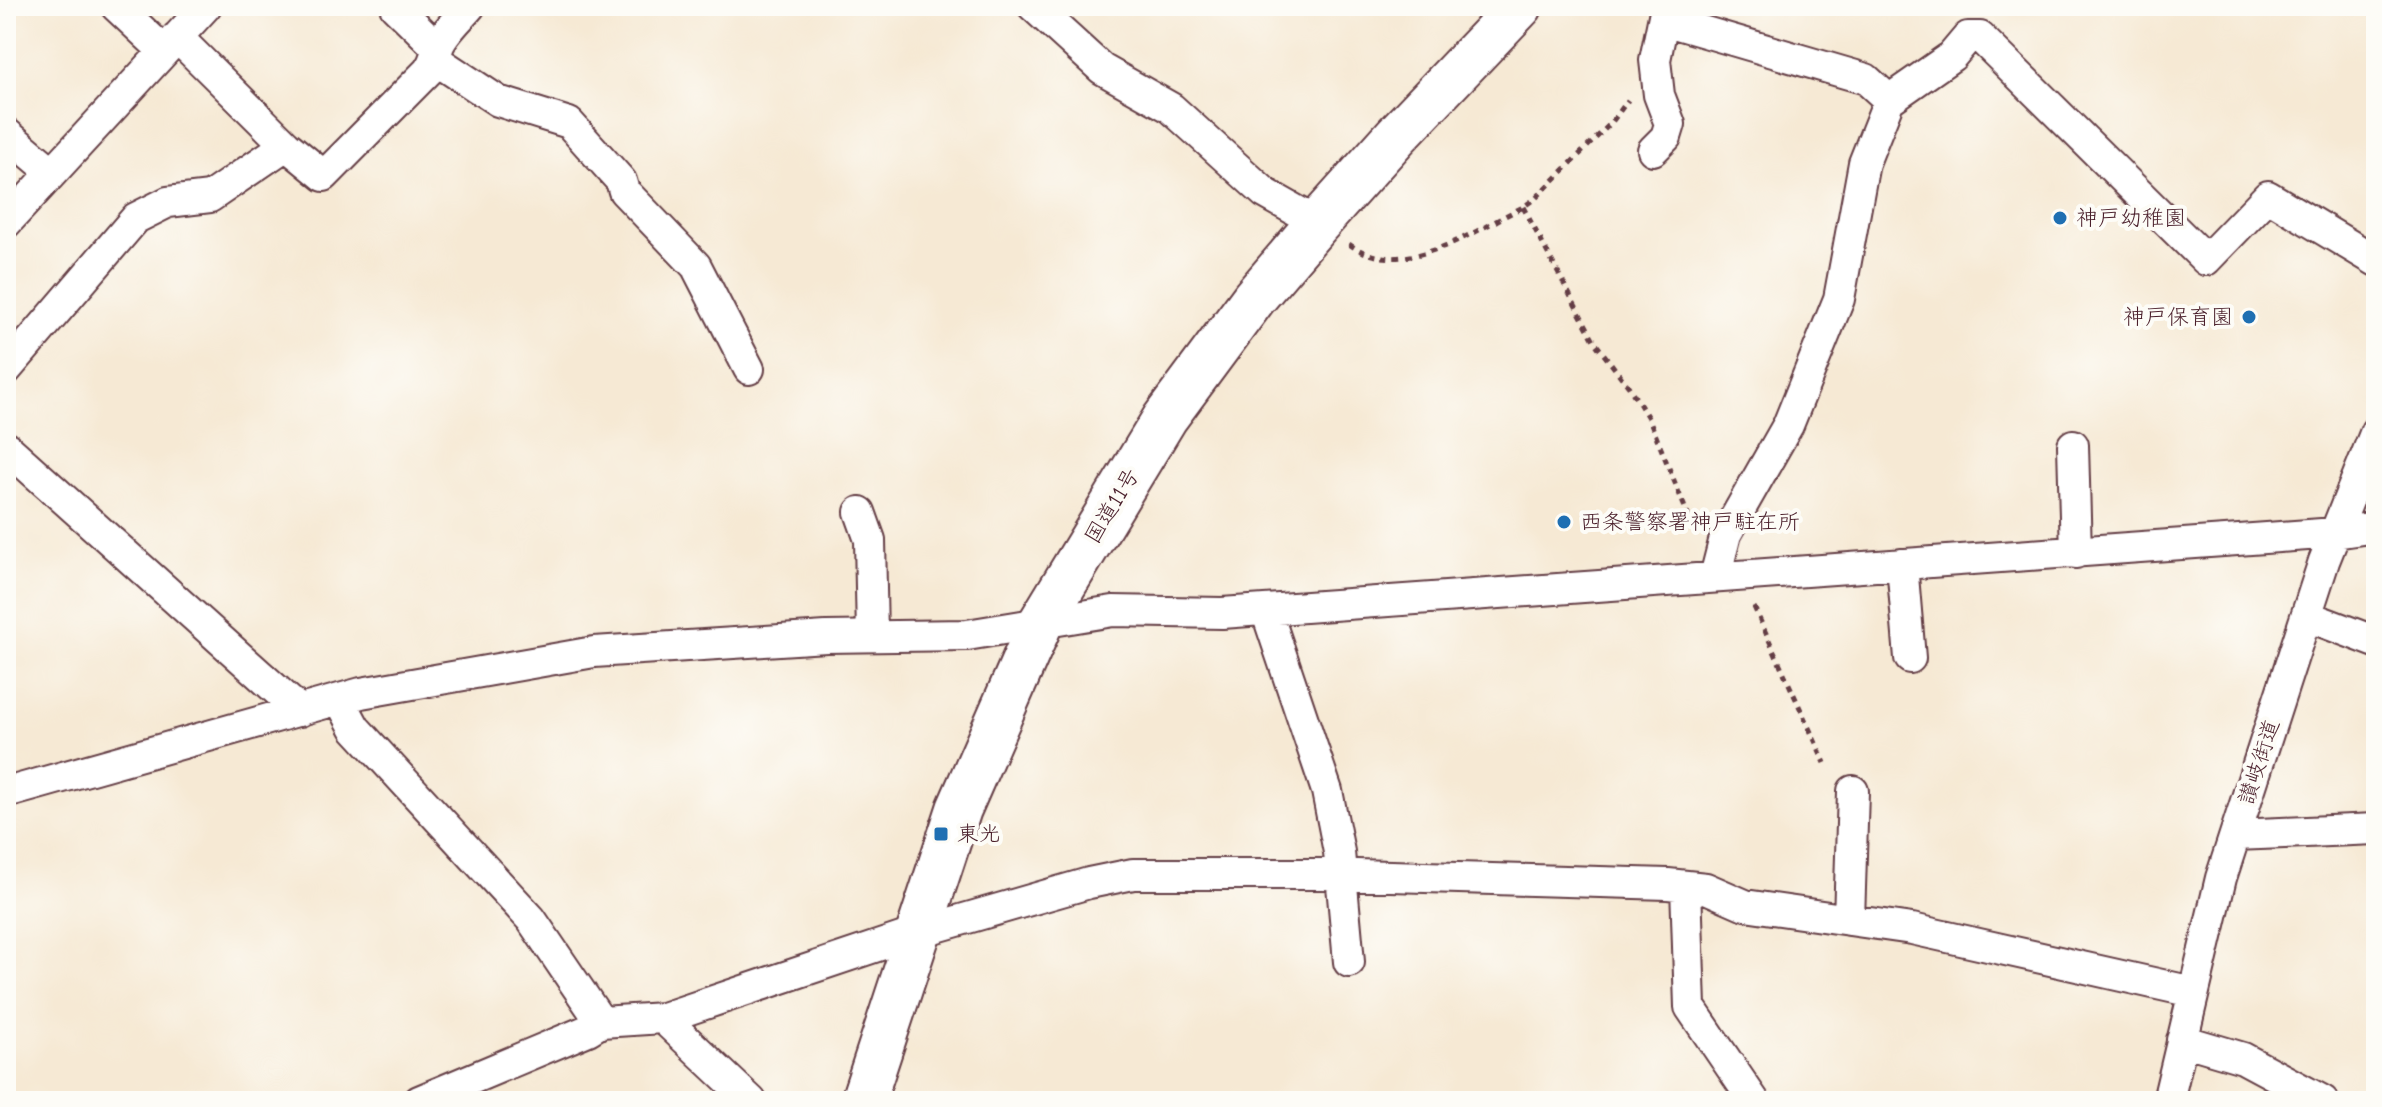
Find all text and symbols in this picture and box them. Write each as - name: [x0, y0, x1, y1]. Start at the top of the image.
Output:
- place label: 神戸幼稚園: [2076, 205, 2186, 231]
- marker: 神戸幼稚園: [2051, 209, 2069, 227]
- place label: 神戸保育園: [2123, 304, 2233, 330]
- marker: 神戸保育園: [2240, 308, 2258, 326]
- street label: 国道11号: [1079, 464, 1145, 548]
- place label: 西条警察署神戸駐在所: [1580, 509, 1800, 535]
- marker: 西条警察署神戸駐在所: [1555, 513, 1573, 531]
- street label: 讃岐街道: [2233, 716, 2285, 808]
- place label: 東光: [957, 821, 1001, 847]
- marker: 東光: [932, 825, 950, 843]

